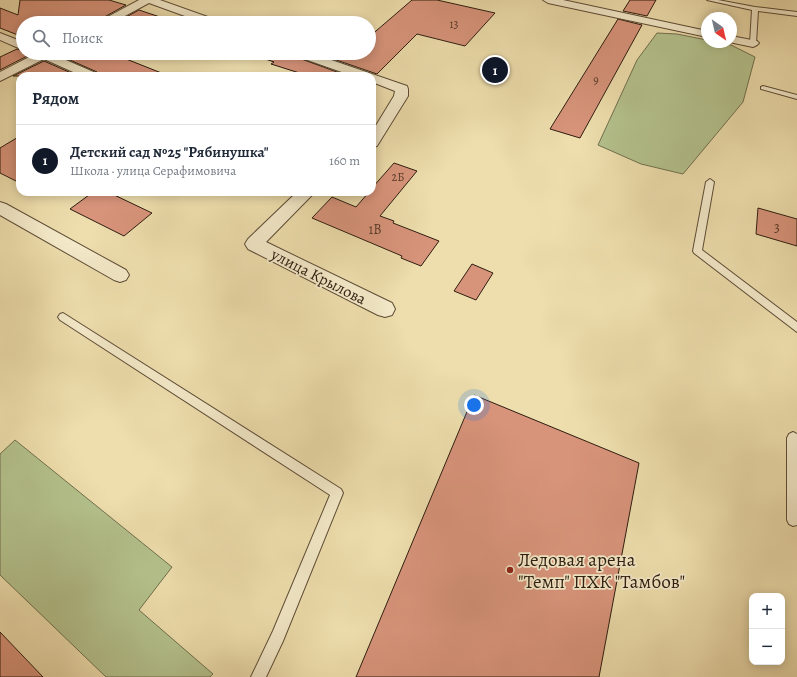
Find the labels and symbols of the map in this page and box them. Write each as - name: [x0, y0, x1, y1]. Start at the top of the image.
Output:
- north arrow: [701, 12, 737, 48]
- house number: 13: [449, 16, 459, 32]
- pin: 1: [482, 55, 508, 85]
- house number: 9: [593, 72, 599, 88]
- house number: 2Б: [392, 169, 404, 185]
- house number: 3: [774, 218, 780, 237]
- house number: 1В: [368, 220, 382, 239]
- street label: улица Крылова: [266, 243, 370, 311]
- your location: [464, 395, 484, 415]
- place label: Ледовая арена "Темп" ПХК "Тамбов": [518, 547, 685, 595]
- marker: Ледовая арена "Темп" ПХК "Тамбов": [505, 565, 515, 575]

